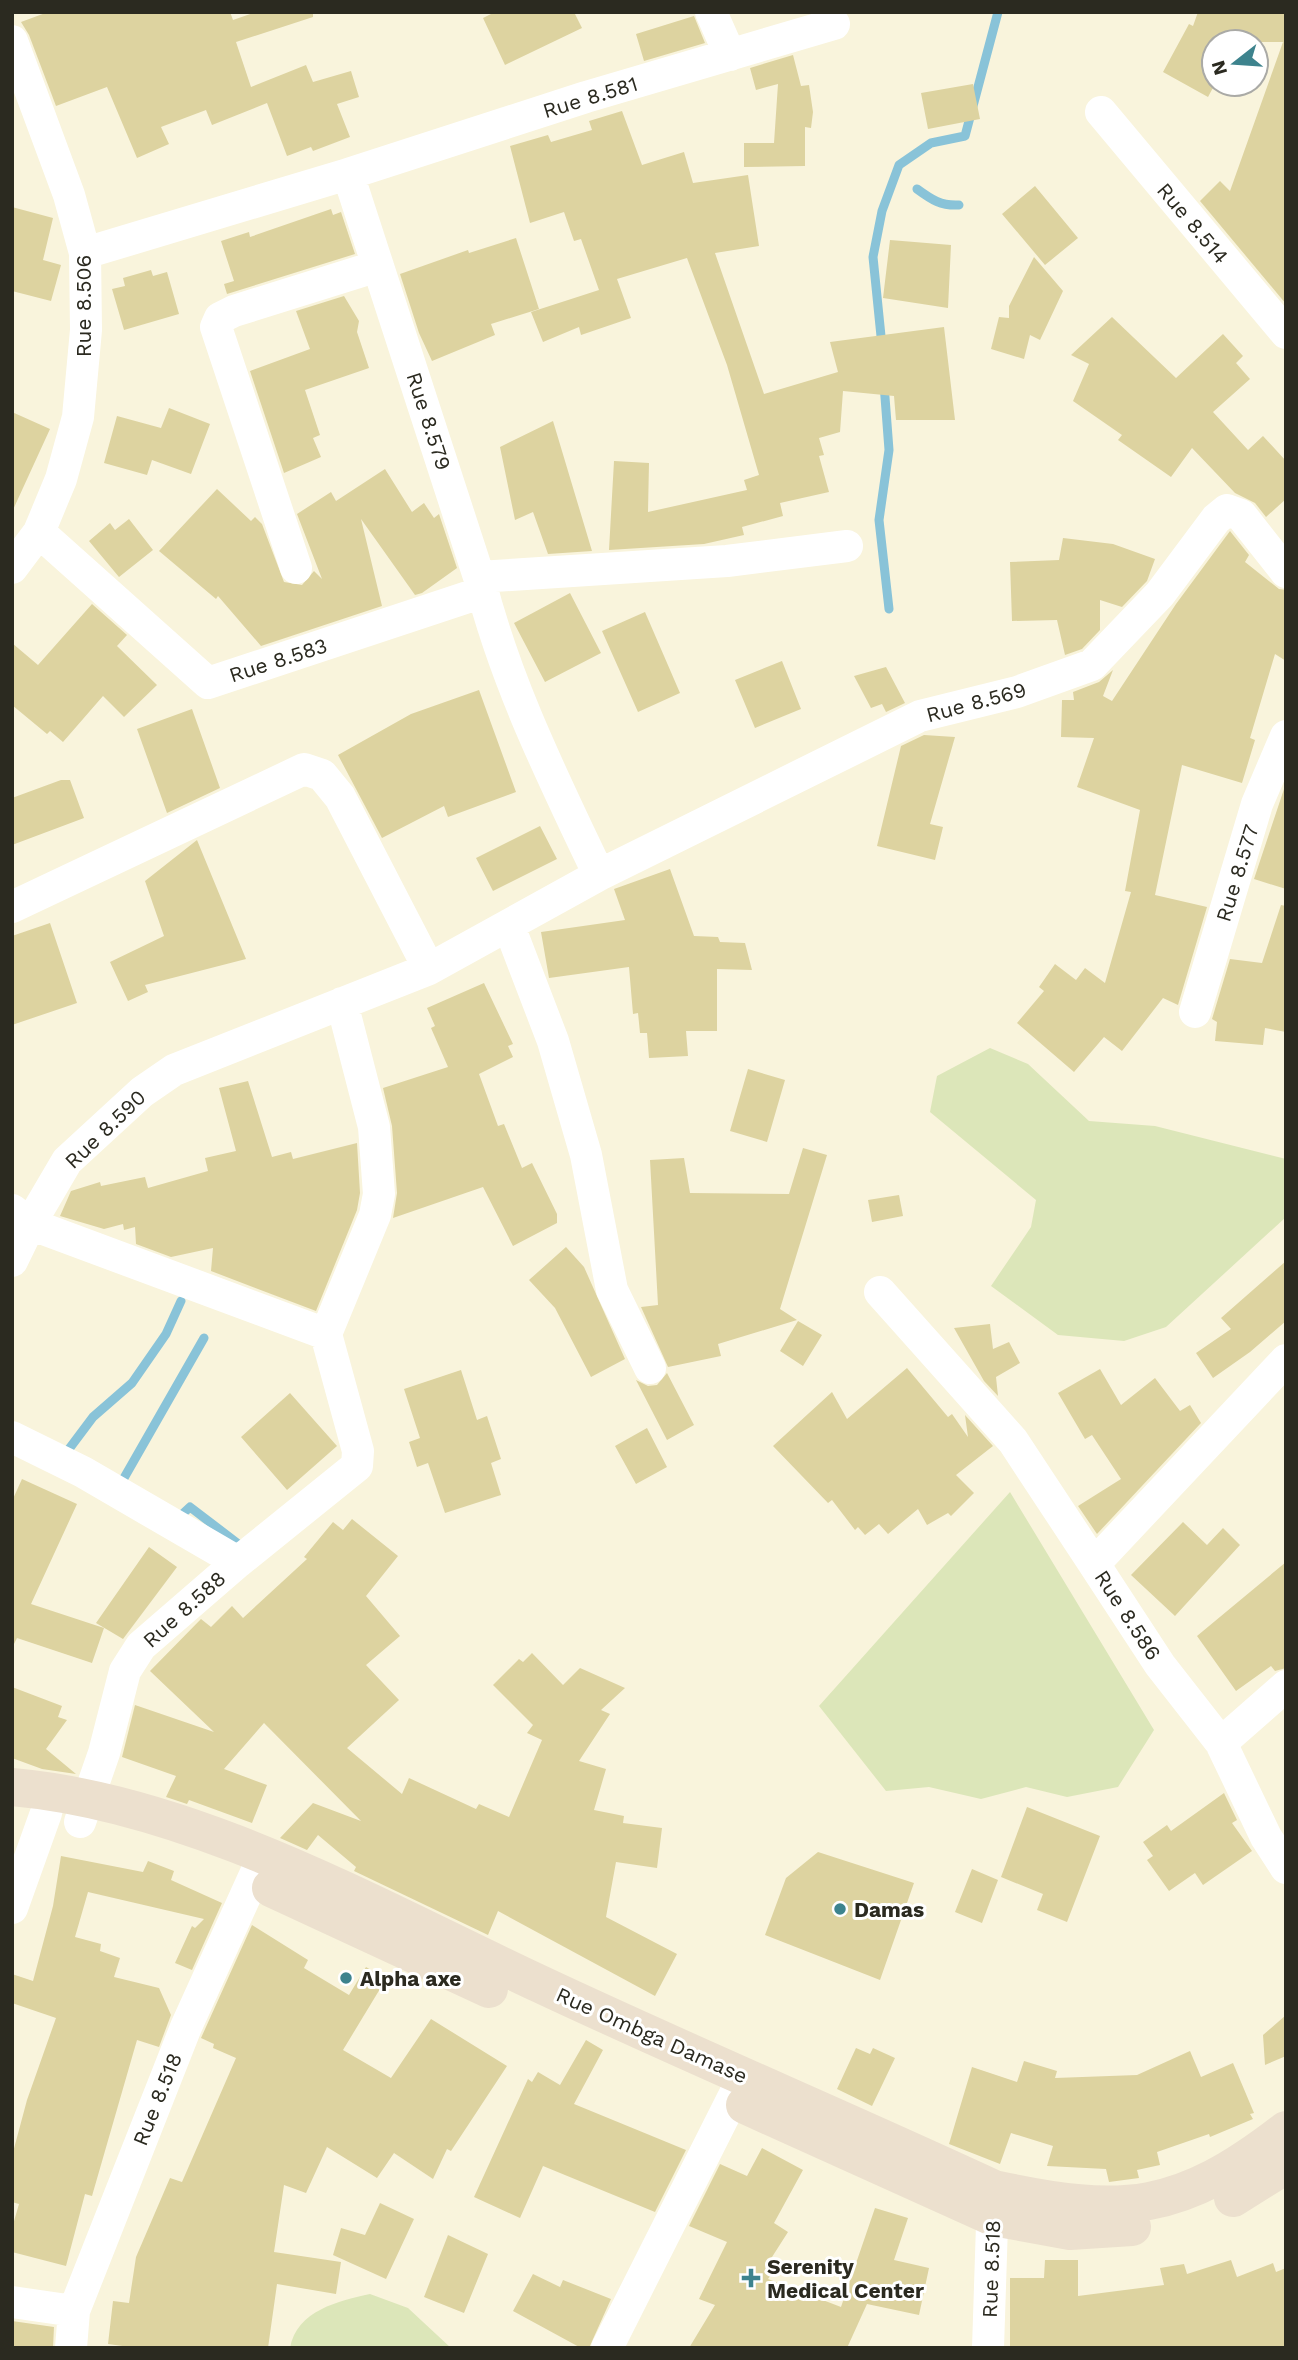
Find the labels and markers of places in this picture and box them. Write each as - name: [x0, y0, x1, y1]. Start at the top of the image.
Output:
- place label: Damas: [854, 1897, 924, 1922]
- marker: Damas: [832, 1901, 848, 1917]
- place label: Alpha axe: [360, 1966, 461, 1991]
- marker: Alpha axe: [338, 1970, 354, 1986]
- place label: Serenity Medical Center: [767, 2254, 924, 2303]
- marker: Serenity Medical Center: [741, 2268, 761, 2288]

